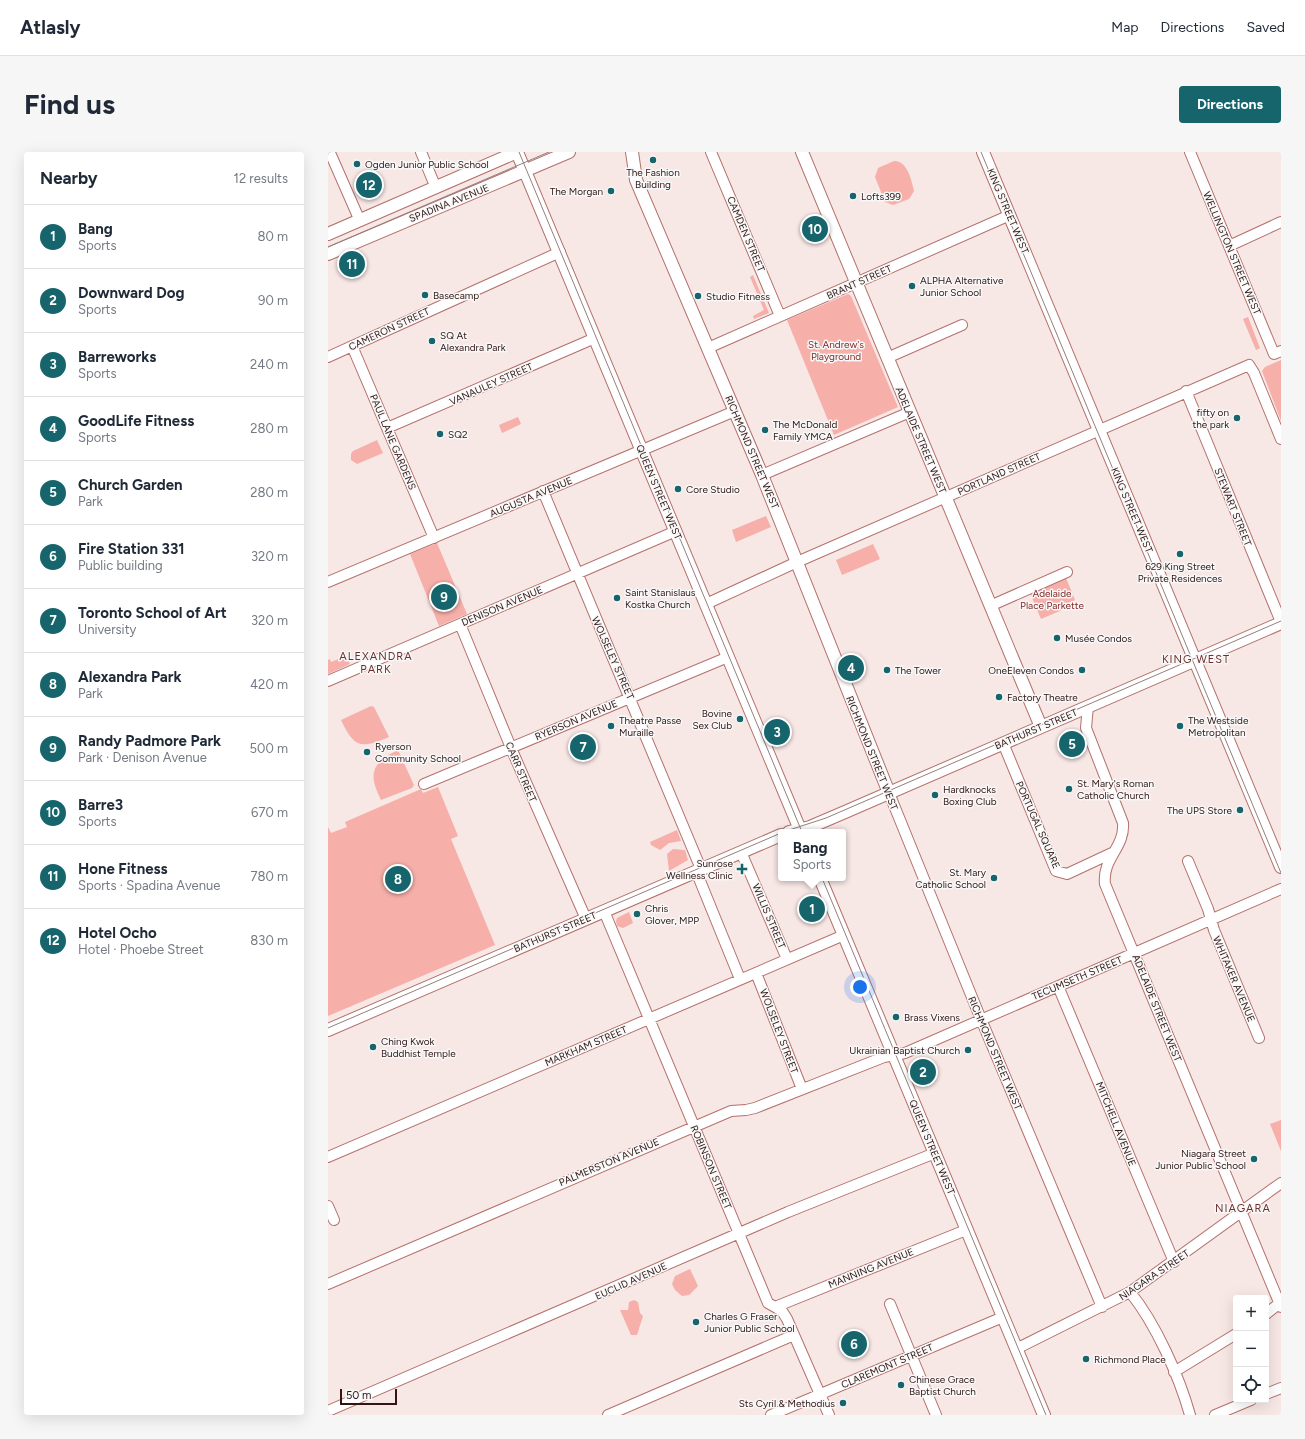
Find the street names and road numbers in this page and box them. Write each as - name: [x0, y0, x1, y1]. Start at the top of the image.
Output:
- street label: KING STREET WEST: [984, 166, 1032, 256]
- street label: SPADINA AVENUE: [407, 181, 491, 225]
- street label: WELLINGTON STREET WEST: [1200, 190, 1264, 317]
- street label: CAMDEN STREET: [724, 194, 768, 274]
- street label: BRANT STREET: [824, 262, 894, 302]
- street label: CAMERON STREET: [346, 304, 432, 353]
- street label: VANAULEY STREET: [447, 360, 535, 408]
- street label: ADELAIDE STREET WEST: [893, 385, 950, 496]
- street label: PAUL LANE GARDENS: [367, 392, 419, 492]
- street label: RICHMOND STREET WEST: [722, 393, 782, 511]
- street label: QUEEN STREET WEST: [633, 443, 685, 542]
- street label: PORTLAND STREET: [955, 450, 1043, 498]
- street label: KING STREET WEST: [1108, 465, 1156, 555]
- street label: STEWART STREET: [1211, 466, 1255, 548]
- street label: AUGUSTA AVENUE: [488, 474, 574, 520]
- street label: DENISON AVENUE: [459, 583, 545, 629]
- street label: WOLSELEY STREET: [589, 614, 637, 702]
- street label: RICHMOND STREET WEST: [843, 694, 901, 812]
- street label: RYERSON AVENUE: [533, 697, 619, 743]
- street label: BATHURST STREET: [993, 706, 1080, 752]
- street label: CARR STREET: [502, 740, 540, 805]
- street label: PORTUGAL SQUARE: [1013, 779, 1063, 871]
- street label: WILLIS STREET: [749, 882, 789, 951]
- street label: BATHURST STREET: [512, 909, 599, 955]
- street label: WHITAKER AVENUE: [1210, 934, 1258, 1024]
- street label: TECUMSETH STREET: [1030, 953, 1125, 1003]
- street label: ADELAIDE STREET WEST: [1130, 953, 1185, 1064]
- street label: WOLSELEY STREET: [757, 987, 801, 1076]
- street label: RICHMOND STREET WEST: [965, 994, 1025, 1112]
- street label: MARKHAM STREET: [543, 1023, 630, 1069]
- street label: MITCHELL AVENUE: [1093, 1080, 1139, 1168]
- street label: QUEEN STREET WEST: [906, 1098, 958, 1197]
- street label: ROBINSON STREET: [687, 1123, 735, 1211]
- street label: PALMERSTON AVENUE: [557, 1135, 661, 1189]
- street label: MANNING AVENUE: [826, 1245, 916, 1291]
- street label: NIAGARA STREET: [1116, 1246, 1192, 1303]
- street label: EUCLID AVENUE: [593, 1259, 669, 1303]
- street label: CLAREMONT STREET: [839, 1341, 935, 1391]

